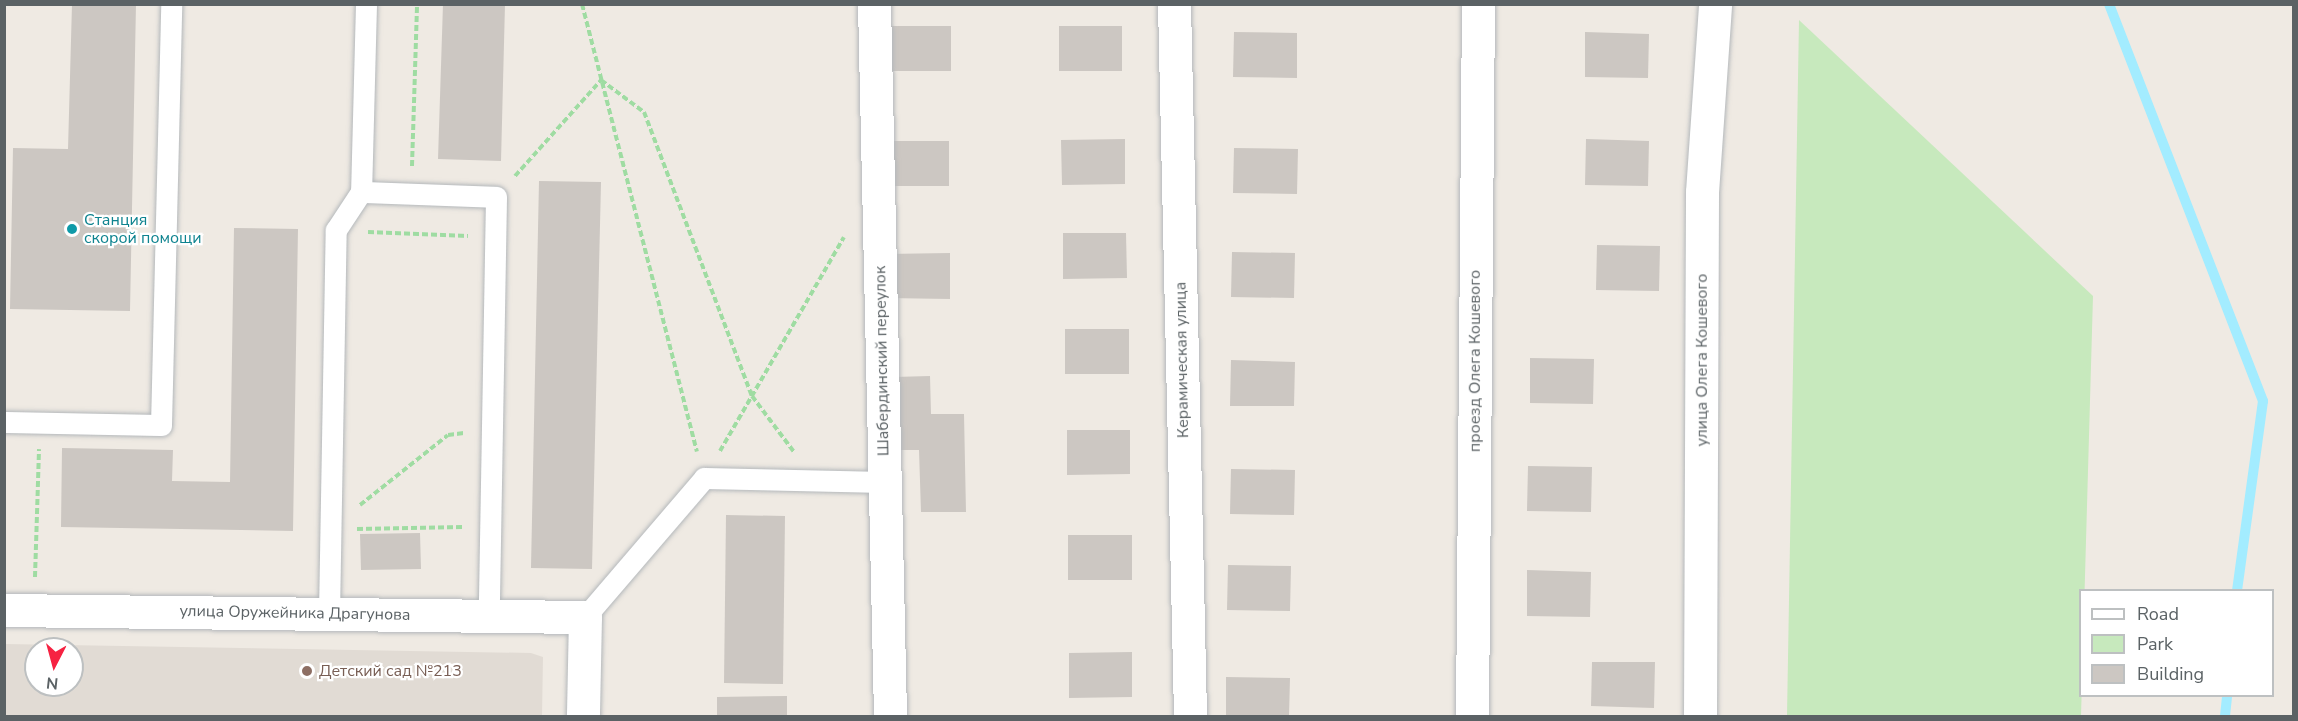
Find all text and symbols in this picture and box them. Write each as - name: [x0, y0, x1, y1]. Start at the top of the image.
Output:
- place label: Станция скорой помощи: [84, 210, 202, 248]
- marker: Станция скорой помощи: [65, 222, 79, 236]
- street label: Шабердинский переулок: [871, 266, 893, 456]
- street label: проезд Олега Кошевого: [1465, 270, 1485, 452]
- street label: улица Олега Кошевого: [1692, 274, 1712, 446]
- street label: Керамическая улица: [1171, 282, 1193, 438]
- legend: [2079, 589, 2274, 697]
- street label: улица Оружейника Драгунова: [179, 601, 411, 625]
- text: Road: [2137, 602, 2179, 626]
- text: Park: [2137, 632, 2173, 656]
- north arrow: [24, 637, 84, 697]
- place label: Детский сад №213: [319, 661, 462, 681]
- text: Building: [2137, 662, 2204, 686]
- marker: Детский сад №213: [300, 664, 314, 678]
- text: N: [45, 671, 59, 694]

